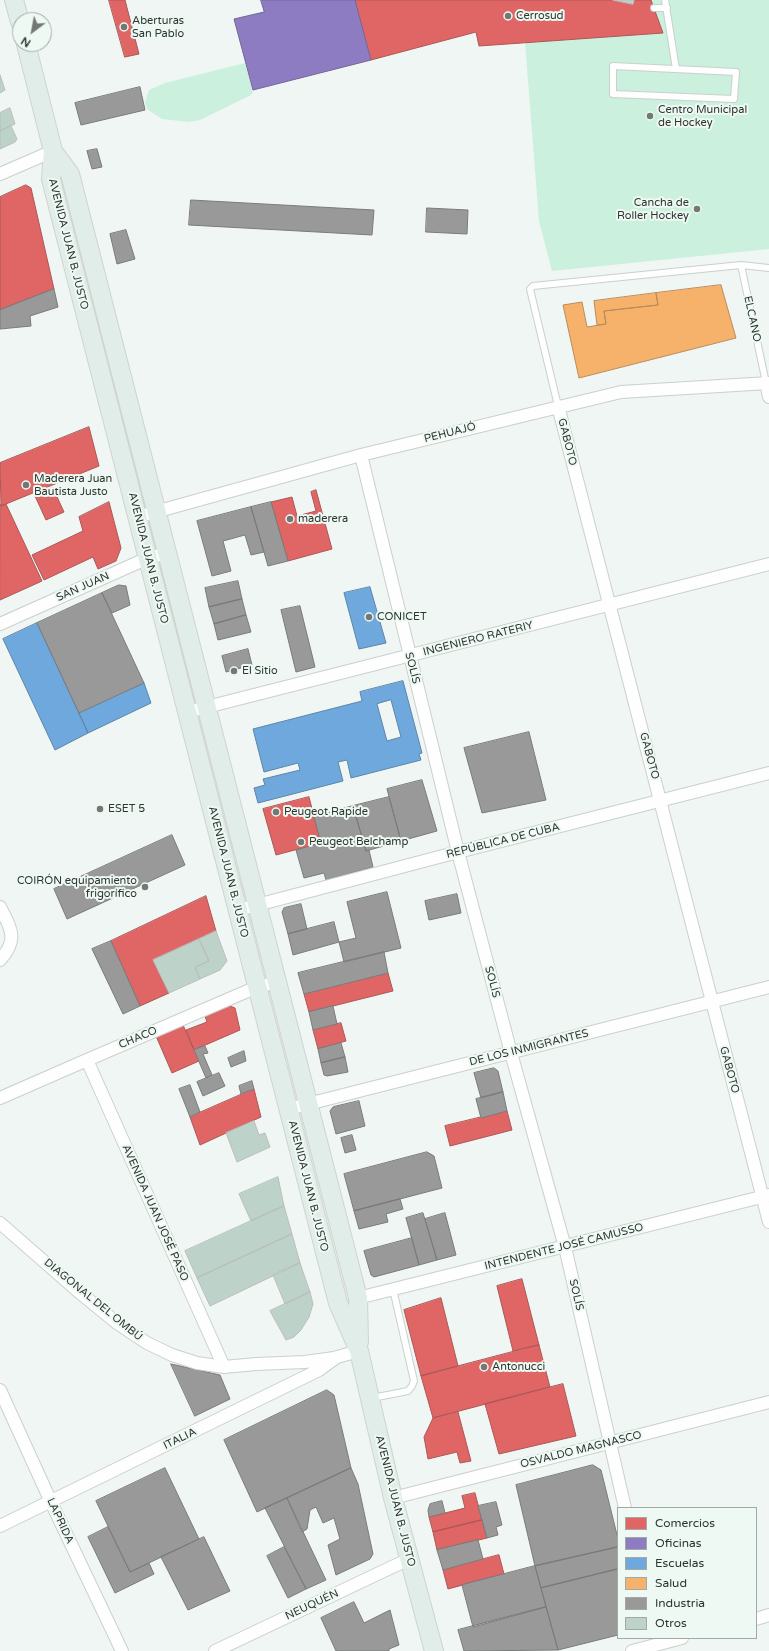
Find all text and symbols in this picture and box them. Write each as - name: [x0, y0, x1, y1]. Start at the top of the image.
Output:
- place label: Cerrosud: [516, 9, 564, 23]
- marker: Cerrosud: [503, 11, 513, 21]
- north arrow: [12, 12, 52, 52]
- place label: Aberturas San Pablo: [132, 14, 184, 40]
- marker: Aberturas San Pablo: [119, 22, 129, 32]
- text: N: [19, 34, 33, 50]
- place label: Centro Municipal de Hockey: [658, 103, 747, 129]
- marker: Centro Municipal de Hockey: [645, 111, 655, 121]
- street label: AVENIDA JUAN B. JUSTO: [45, 177, 91, 311]
- place label: Cancha de Roller Hockey: [617, 196, 689, 222]
- marker: Cancha de Roller Hockey: [692, 204, 702, 214]
- street label: ELCANO: [741, 295, 763, 343]
- street label: GABOTO: [555, 417, 579, 467]
- street label: PEHUAJÓ: [423, 420, 477, 446]
- place label: Maderera Juan Bautista Justo: [34, 472, 112, 498]
- marker: Maderera Juan Bautista Justo: [21, 480, 31, 490]
- street label: AVENIDA JUAN B. JUSTO: [125, 491, 171, 625]
- place label: maderera: [298, 512, 348, 526]
- marker: maderera: [285, 514, 295, 524]
- street label: SAN JUAN: [54, 569, 112, 605]
- place label: CONICET: [377, 610, 427, 624]
- marker: CONICET: [364, 612, 374, 622]
- street label: INGENIERO RATERIY: [422, 619, 534, 659]
- street label: SOLÍS: [402, 651, 422, 685]
- place label: El Sitio: [242, 664, 278, 678]
- marker: El Sitio: [229, 666, 239, 676]
- street label: GABOTO: [636, 731, 662, 781]
- place label: ESET 5: [108, 802, 145, 816]
- marker: ESET 5: [95, 804, 105, 814]
- street label: AVENIDA JUAN B. JUSTO: [205, 805, 251, 939]
- place label: Peugeot Rapide: [284, 805, 368, 819]
- marker: Peugeot Rapide: [271, 807, 281, 817]
- street label: REPÚBLICA DE CUBA: [445, 821, 561, 861]
- place label: Peugeot Belchamp: [309, 835, 408, 849]
- marker: Peugeot Belchamp: [296, 837, 306, 847]
- place label: COIRÓN equipamiento frigorífico: [17, 874, 137, 900]
- marker: COIRÓN equipamiento frigorífico: [140, 882, 150, 892]
- street label: SOLÍS: [481, 965, 503, 999]
- street label: CHACO: [117, 1024, 159, 1052]
- street label: DE LOS INMIGRANTES: [468, 1027, 590, 1069]
- street label: GABOTO: [716, 1045, 742, 1095]
- street label: AVENIDA JUAN B. JUSTO: [285, 1119, 331, 1253]
- street label: AVENIDA JUAN JOSÉ PASO: [119, 1143, 191, 1283]
- street label: INTENDENTE JOSÉ CAMUSSO: [483, 1221, 645, 1273]
- street label: DIAGONAL DEL OMBÚ: [41, 1256, 145, 1344]
- street label: SOLÍS: [566, 1278, 586, 1312]
- place label: Antonucci: [492, 1360, 545, 1374]
- marker: Antonucci: [479, 1362, 489, 1372]
- street label: ITALIA: [161, 1425, 199, 1453]
- street label: OSVALDO MAGNASCO: [519, 1429, 643, 1471]
- street label: AVENIDA JUAN B. JUSTO: [372, 1434, 418, 1568]
- street label: LAPRIDA: [44, 1496, 76, 1546]
- legend: [617, 1507, 757, 1639]
- text: Comercios: [655, 1516, 715, 1530]
- text: Oficinas: [655, 1536, 702, 1550]
- text: Escuelas: [655, 1556, 704, 1570]
- text: Salud: [655, 1576, 687, 1590]
- street label: NEUQUÉN: [283, 1587, 341, 1623]
- text: Industria: [655, 1596, 705, 1610]
- text: Otros: [655, 1616, 687, 1630]

